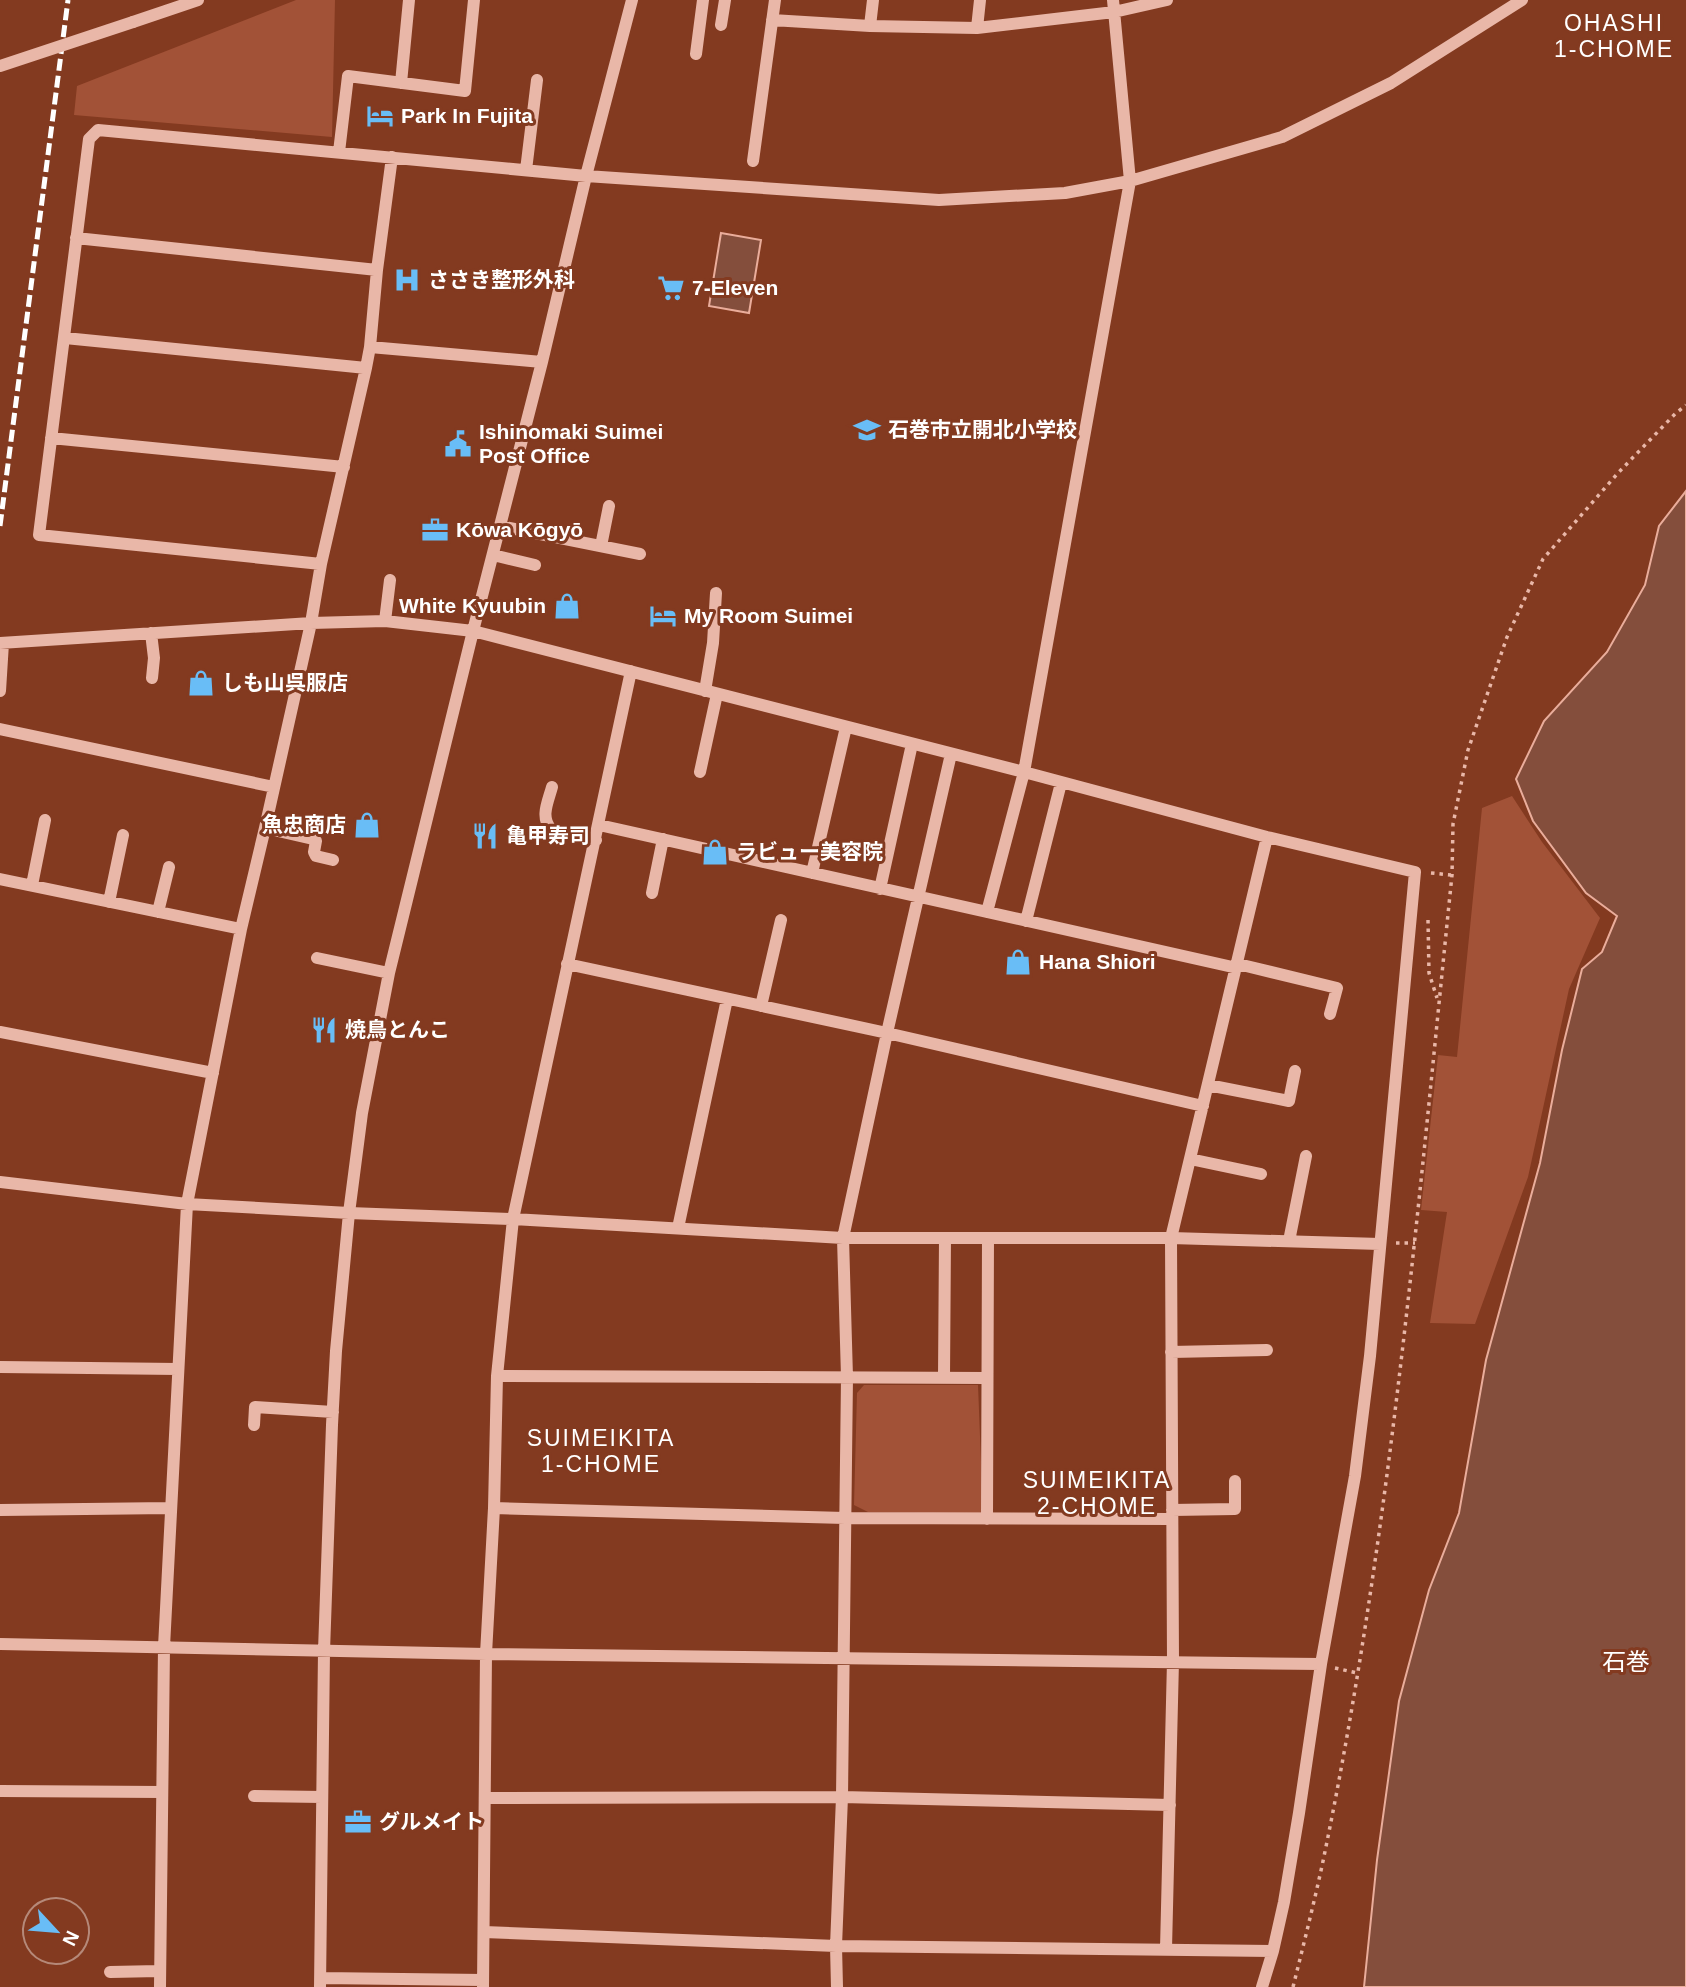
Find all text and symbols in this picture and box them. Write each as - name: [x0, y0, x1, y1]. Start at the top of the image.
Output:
- district label: OHASHI 1-CHOME: [1554, 10, 1674, 62]
- hotel icon: Park In Fujita: [365, 101, 395, 131]
- place label: Park In Fujita: [401, 104, 533, 127]
- hospital icon: ささき整形外科: [392, 265, 422, 295]
- place label: ささき整形外科: [428, 268, 575, 291]
- supermarket icon: 7-Eleven: [656, 273, 686, 303]
- place label: 7-Eleven: [692, 276, 778, 299]
- school or university icon: 石巻市立開北小学校: [852, 415, 882, 445]
- place label: 石巻市立開北小学校: [888, 418, 1077, 441]
- place label: Ishinomaki Suimei Post Office: [479, 420, 663, 467]
- public building icon: Ishinomaki Suimei Post Office: [443, 429, 473, 459]
- office icon: Kōwa Kōgyō: [420, 515, 450, 545]
- place label: Kōwa Kōgyō: [456, 518, 583, 541]
- shop icon: White Kyuubin: [552, 591, 582, 621]
- place label: White Kyuubin: [399, 594, 546, 617]
- hotel icon: My Room Suimei: [648, 601, 678, 631]
- place label: My Room Suimei: [684, 604, 853, 627]
- shop icon: しも山呉服店: [186, 668, 216, 698]
- place label: しも山呉服店: [222, 671, 348, 694]
- shop icon: 魚忠商店: [352, 810, 382, 840]
- place label: 魚忠商店: [262, 813, 346, 836]
- restaurant icon: 亀甲寿司: [470, 821, 500, 851]
- place label: 亀甲寿司: [506, 824, 590, 847]
- shop icon: ラビュー美容院: [700, 837, 730, 867]
- place label: ラビュー美容院: [736, 840, 883, 863]
- shop icon: Hana Shiori: [1003, 947, 1033, 977]
- place label: Hana Shiori: [1039, 950, 1156, 973]
- restaurant icon: 焼鳥とんこ: [309, 1015, 339, 1045]
- place label: 焼鳥とんこ: [345, 1018, 450, 1041]
- district label: SUIMEIKITA 1-CHOME: [527, 1425, 675, 1477]
- district label: SUIMEIKITA 2-CHOME: [1023, 1467, 1171, 1519]
- district label: 石巻: [1602, 1648, 1650, 1675]
- office icon: グルメイト: [343, 1807, 373, 1837]
- place label: グルメイト: [379, 1810, 484, 1833]
- north arrow: [21, 1896, 91, 1966]
- text: N: [58, 1927, 83, 1949]

